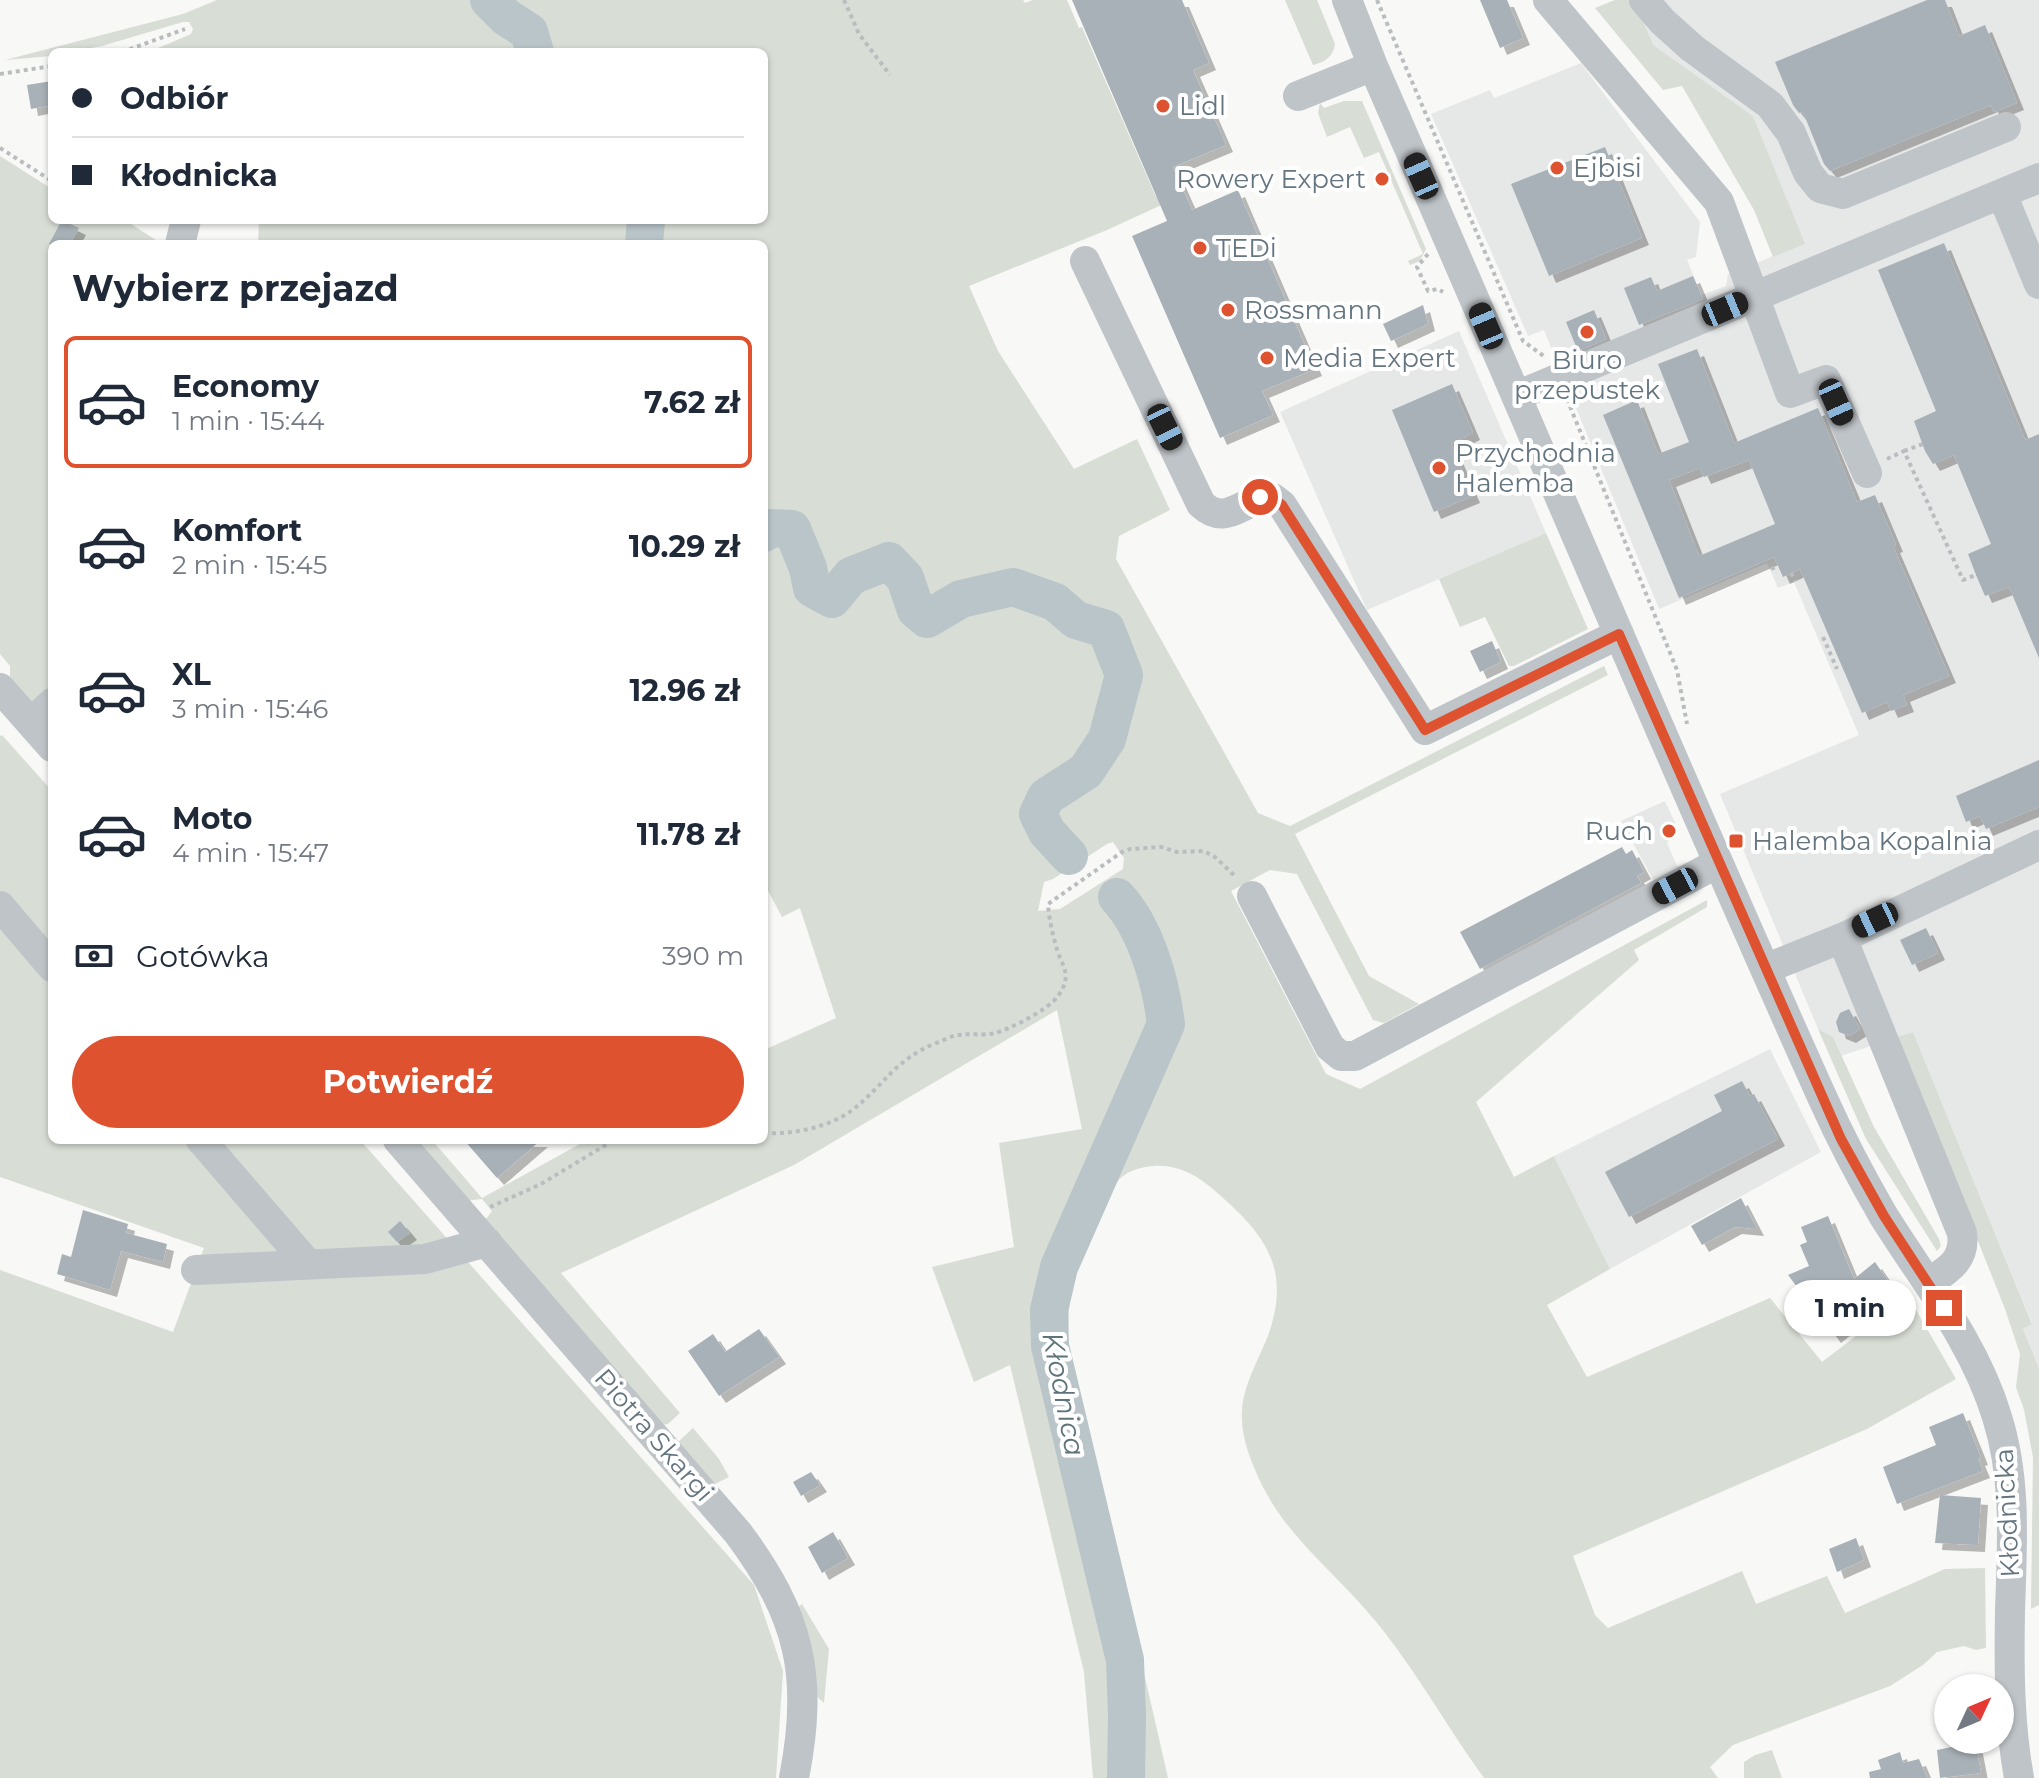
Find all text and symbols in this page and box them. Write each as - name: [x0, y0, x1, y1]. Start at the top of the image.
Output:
- text: Odbiór: [120, 80, 228, 117]
- place label: Lidl: [1179, 90, 1226, 122]
- marker: Lidl: [1154, 97, 1172, 115]
- car: [1400, 149, 1442, 203]
- place label: Ejbisi: [1573, 152, 1642, 184]
- text: Kłodnicka: [120, 157, 278, 194]
- marker: Ejbisi: [1548, 159, 1566, 177]
- place label: Rowery Expert: [1176, 163, 1366, 195]
- marker: Rowery Expert: [1373, 170, 1391, 188]
- place label: TEDi: [1216, 232, 1277, 264]
- marker: TEDi: [1191, 239, 1209, 257]
- text: Wybierz przejazd: [72, 266, 399, 310]
- car: [1698, 289, 1752, 329]
- place label: Rossmann: [1244, 294, 1383, 326]
- car: [1466, 299, 1506, 353]
- marker: Rossmann: [1219, 301, 1237, 319]
- marker: Biuro przepustek: [1578, 323, 1596, 341]
- place label: Media Expert: [1283, 342, 1456, 374]
- place label: Biuro przepustek: [1514, 344, 1660, 406]
- marker: Media Expert: [1258, 349, 1276, 367]
- icon: car: [76, 366, 148, 438]
- text: Economy: [172, 368, 319, 405]
- car: [1815, 375, 1857, 429]
- text: 7.62 zł: [644, 384, 740, 421]
- car: [1144, 400, 1186, 454]
- text: 1 min · 15:44: [172, 405, 325, 437]
- place label: Przychodnia Halemba: [1455, 437, 1616, 499]
- marker: Przychodnia Halemba: [1430, 459, 1448, 477]
- route start: [1242, 479, 1278, 515]
- icon: car: [76, 510, 148, 582]
- text: Komfort: [172, 512, 302, 549]
- text: 10.29 zł: [629, 528, 740, 565]
- text: 2 min · 15:45: [172, 549, 327, 581]
- icon: car: [76, 654, 148, 726]
- text: XL: [172, 656, 211, 693]
- text: 12.96 zł: [630, 672, 740, 709]
- text: 3 min · 15:46: [172, 693, 328, 725]
- icon: car: [76, 798, 148, 870]
- text: Moto: [172, 800, 253, 837]
- place label: Ruch: [1585, 815, 1653, 847]
- text: 11.78 zł: [637, 816, 740, 853]
- marker: Ruch: [1660, 822, 1678, 840]
- place label: Halemba Kopalnia: [1752, 825, 1992, 857]
- marker: Halemba Kopalnia: [1727, 832, 1745, 850]
- text: 4 min · 15:47: [172, 837, 329, 869]
- car: [1648, 864, 1702, 908]
- car: [1848, 899, 1902, 941]
- icon: cash: [72, 934, 116, 978]
- text: Gotówka: [136, 938, 270, 975]
- text: 390 m: [662, 940, 744, 972]
- button: Potwierdź: [72, 1036, 744, 1128]
- callout: 1 min: [1784, 1280, 1916, 1336]
- route end: [1926, 1290, 1962, 1326]
- text: 1 min: [1815, 1292, 1885, 1324]
- water label: Kłodnica: [1035, 1329, 1093, 1459]
- street label: Piotra Skargi: [588, 1362, 720, 1508]
- street label: Kłodnicka: [1988, 1448, 2026, 1578]
- north arrow: [1934, 1674, 2014, 1754]
- map controls: [1934, 1674, 2014, 1754]

